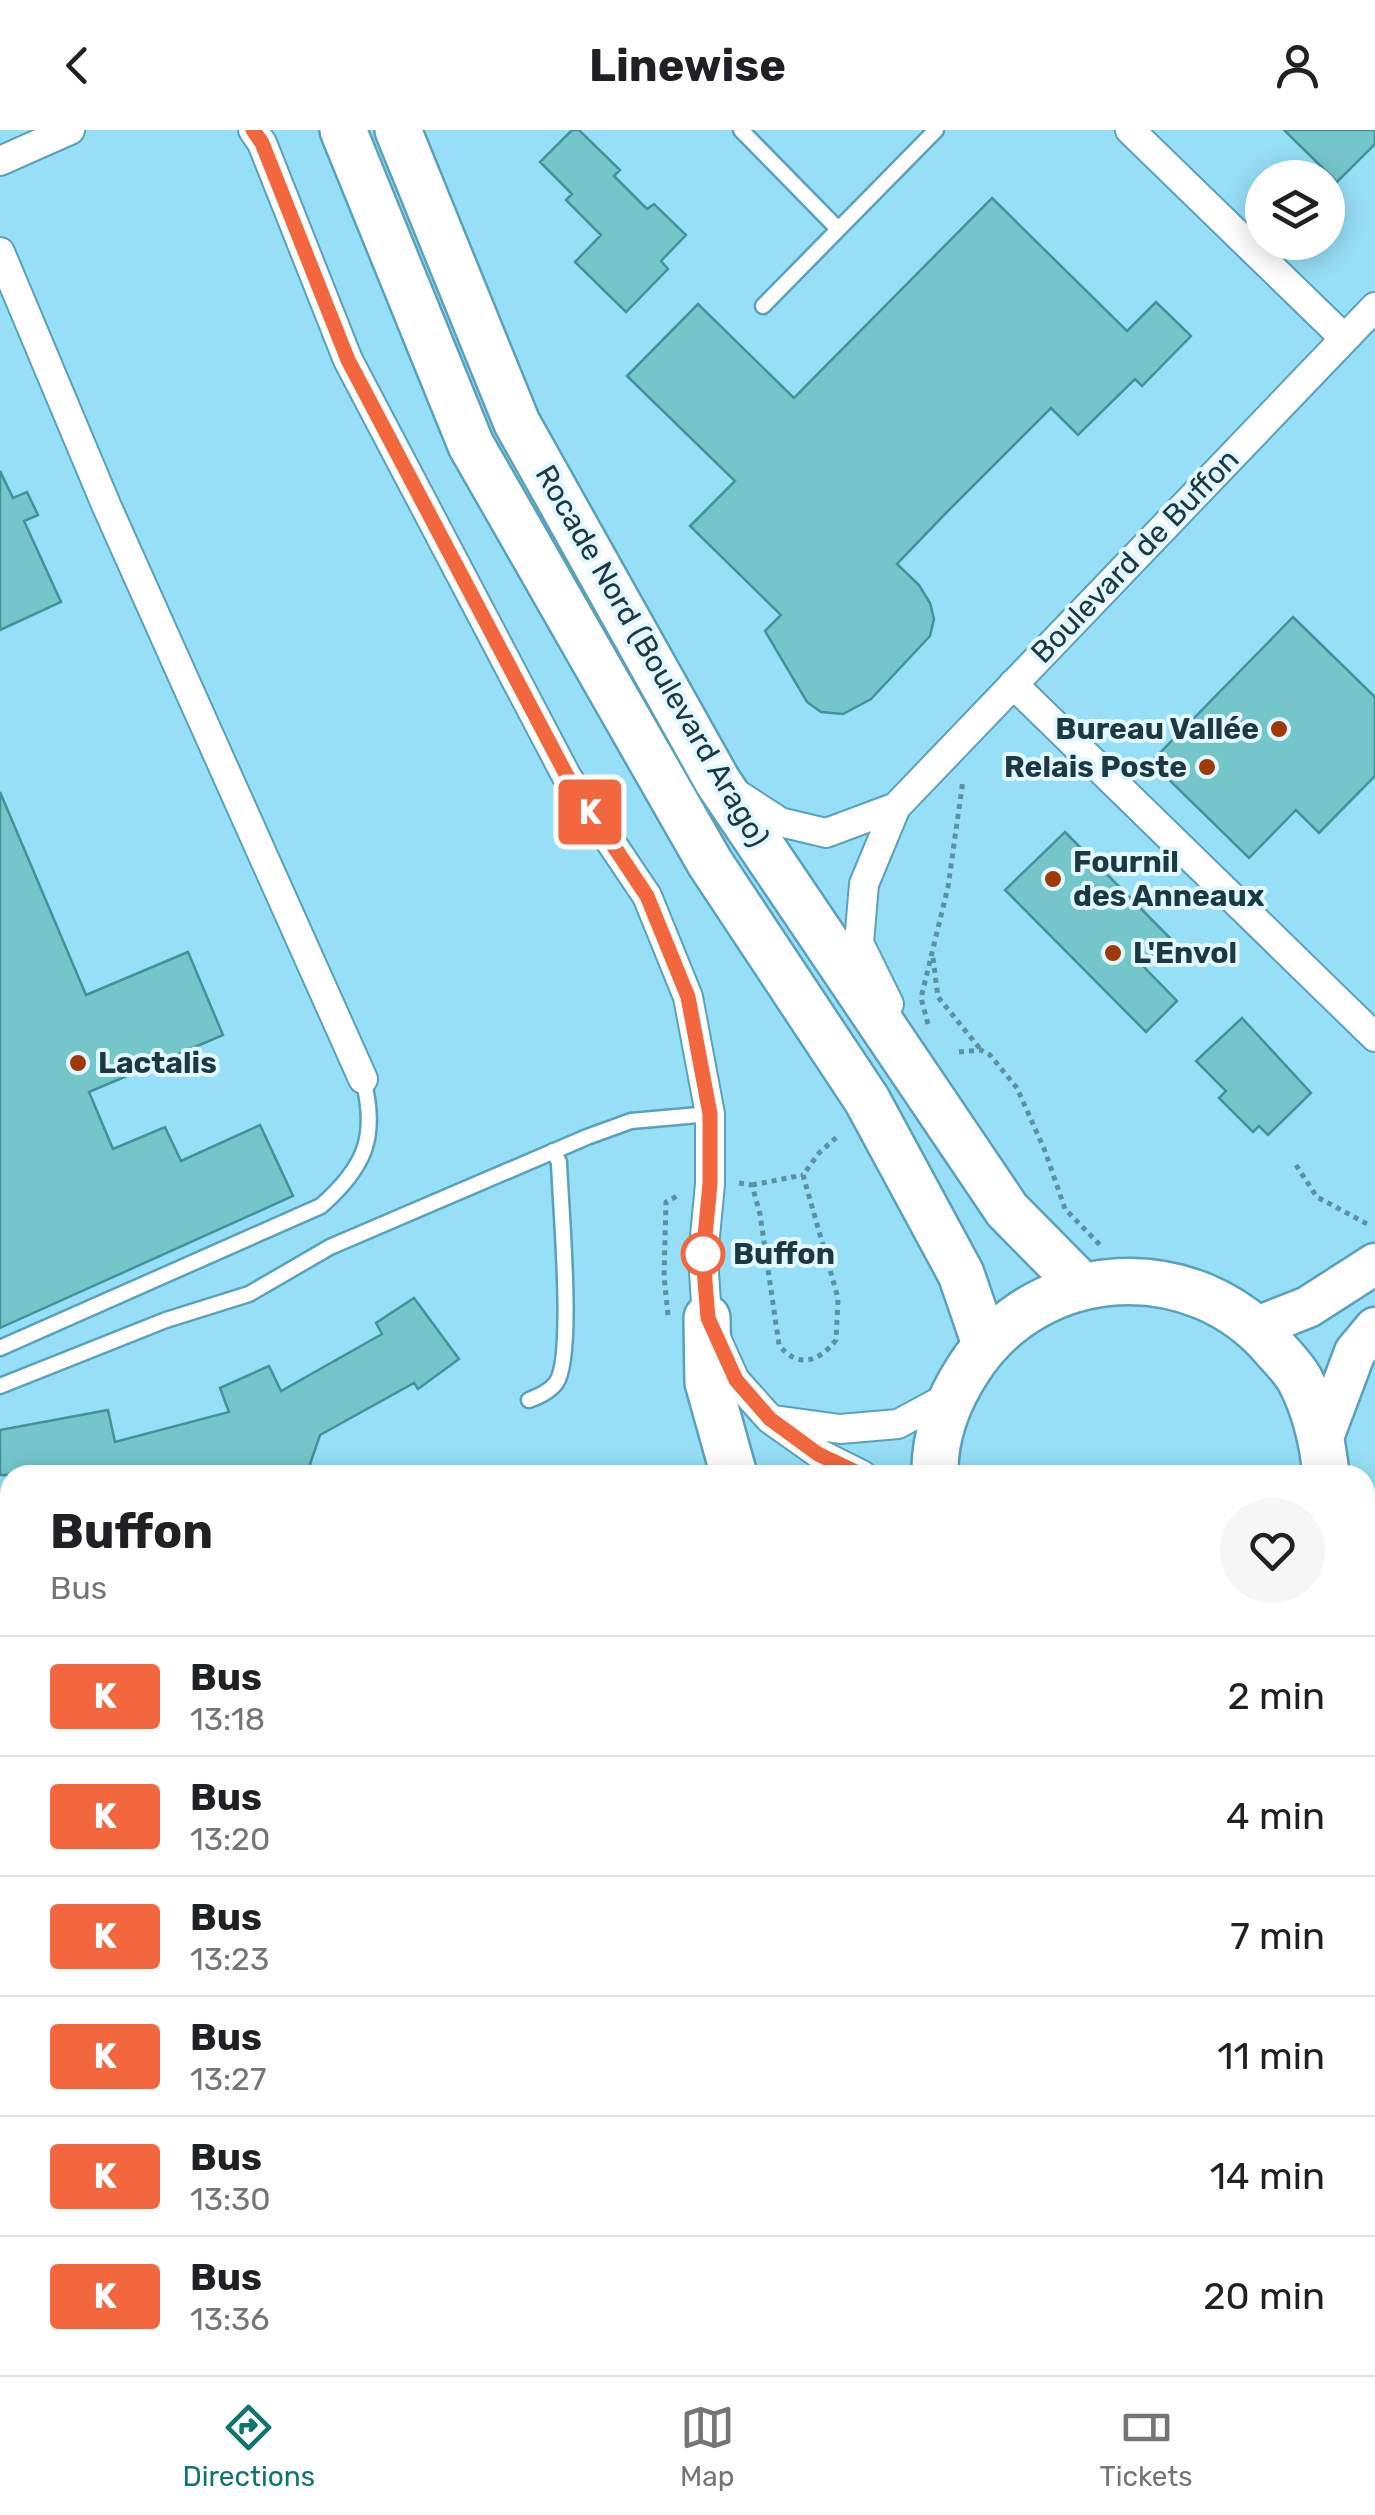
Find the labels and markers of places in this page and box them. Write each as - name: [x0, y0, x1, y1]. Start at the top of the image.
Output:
- place label: Bureau Vallée: [1055, 711, 1259, 747]
- marker: Bureau Vallée: [1268, 718, 1290, 740]
- place label: Relais Poste: [1004, 749, 1187, 785]
- marker: Relais Poste: [1196, 756, 1218, 778]
- place label: Fournil des Anneaux: [1073, 844, 1265, 914]
- marker: Fournil des Anneaux: [1042, 868, 1064, 890]
- place label: L'Envol: [1133, 935, 1237, 971]
- marker: L'Envol: [1102, 942, 1124, 964]
- place label: Lactalis: [98, 1045, 217, 1081]
- marker: Lactalis: [67, 1052, 89, 1074]
- marker: Buffon: [682, 1233, 724, 1275]
- place label: Buffon: [733, 1236, 835, 1272]

